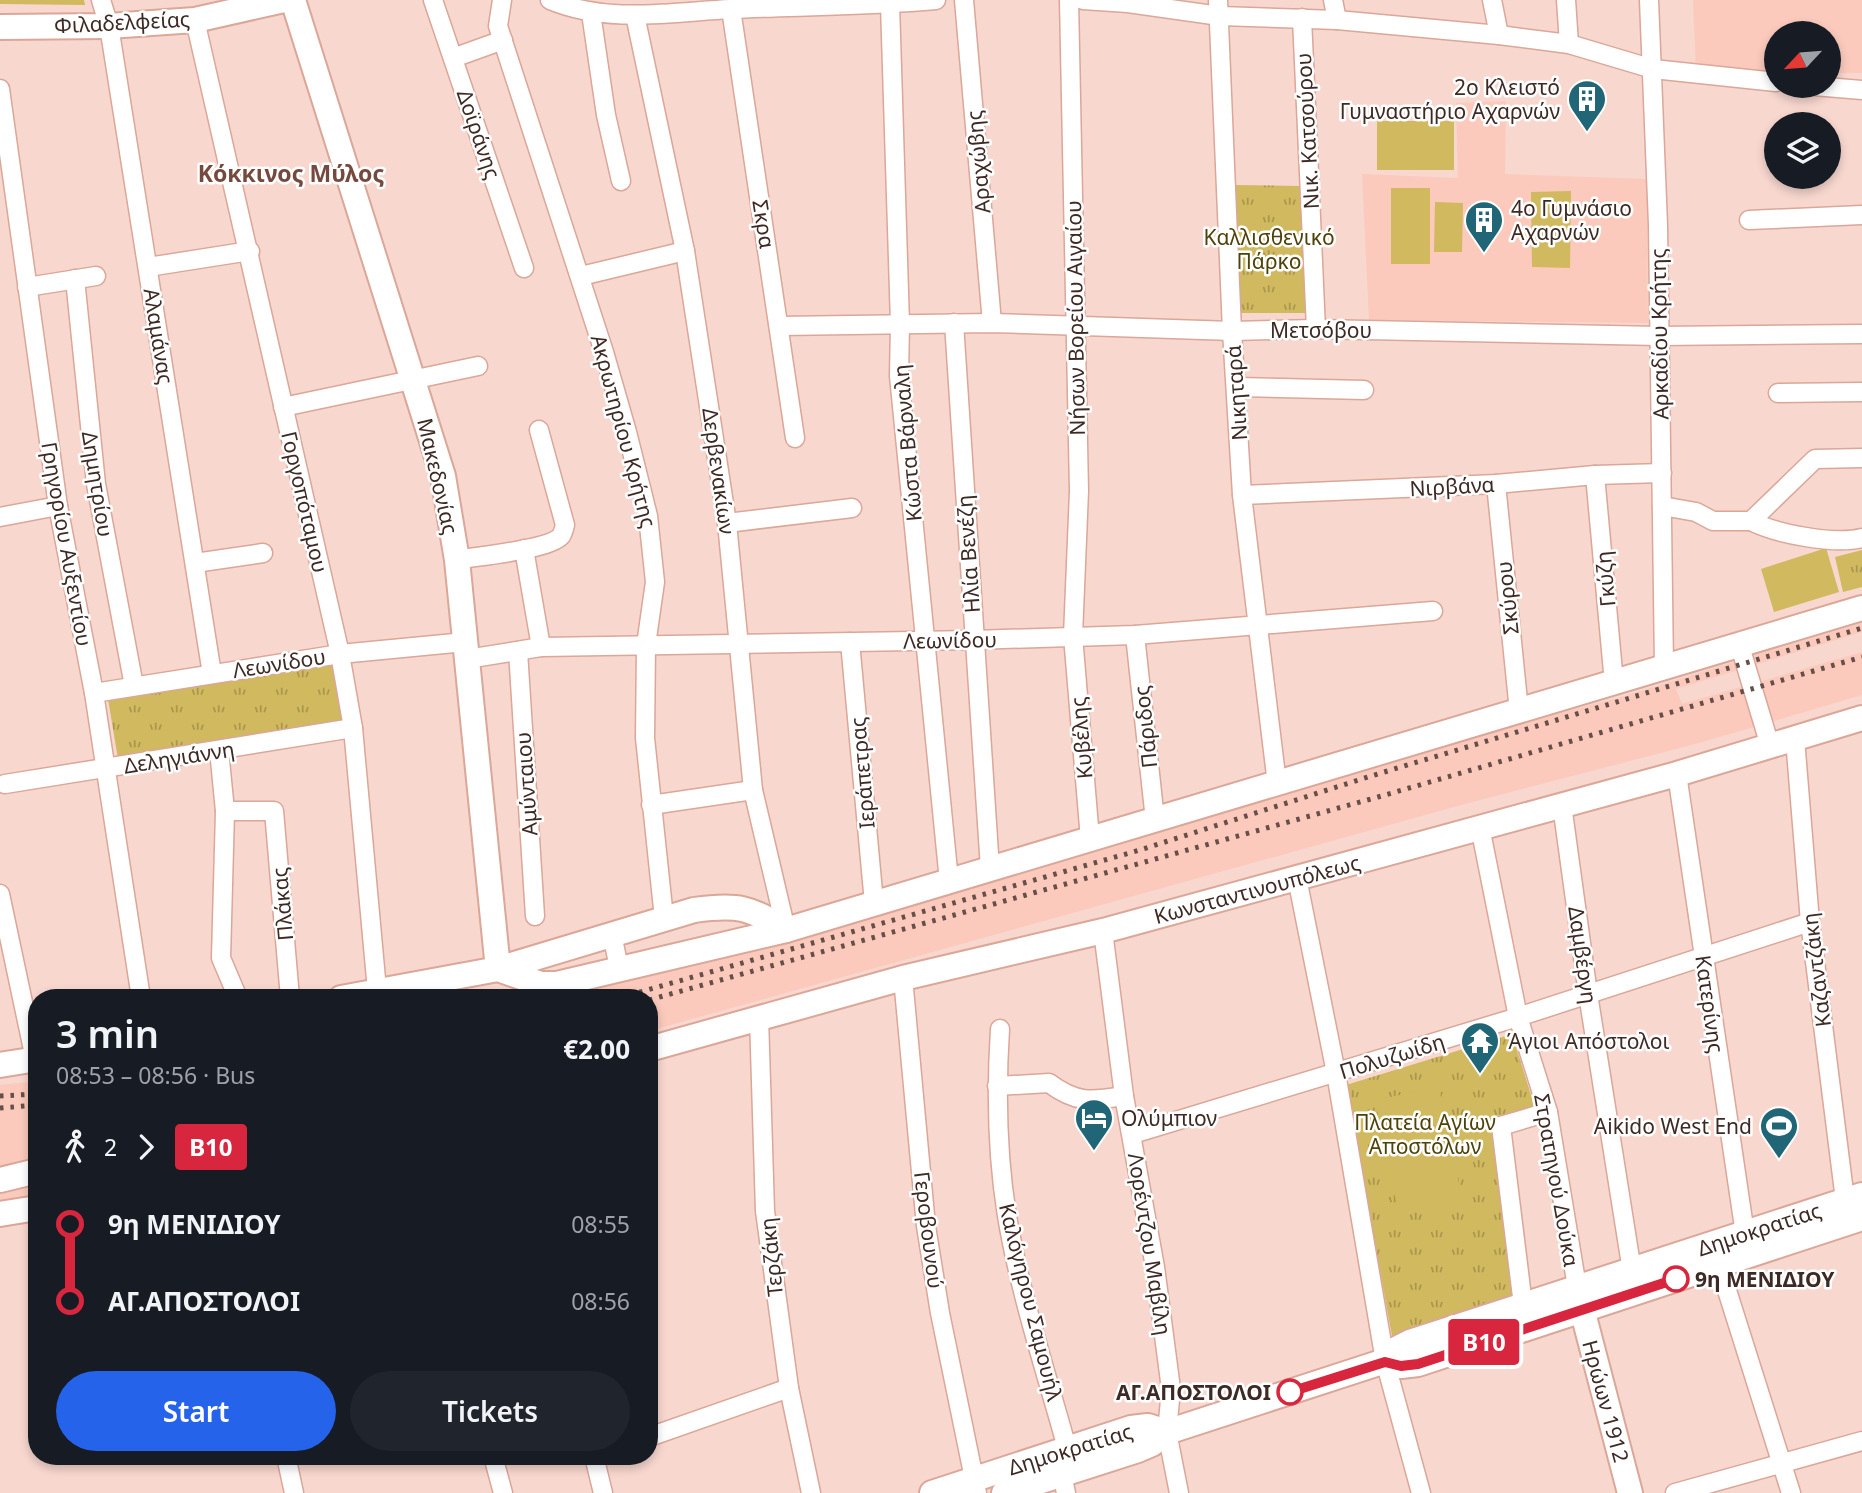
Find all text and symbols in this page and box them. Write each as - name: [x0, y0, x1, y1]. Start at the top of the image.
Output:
- street label: Φιλαδελφείας: [53, 4, 191, 40]
- north arrow: [1764, 21, 1841, 98]
- map controls: [1764, 21, 1841, 189]
- street label: Νικ. Κατσούρου: [1289, 52, 1325, 210]
- place label: 2ο Κλειστό Γυμναστήριο Αχαρνών: [1340, 73, 1560, 125]
- building icon: 2ο Κλειστό Γυμναστήριο Αχαρνών: [1566, 78, 1608, 133]
- street label: Δοϊράνης: [451, 86, 507, 182]
- street label: Αραχώβης: [960, 109, 996, 215]
- button: layers: [1764, 112, 1841, 189]
- district label: Κόκκινος Μύλος: [198, 157, 384, 189]
- place label: 4ο Γυμνάσιο Αχαρνών: [1511, 194, 1632, 246]
- street label: Σκρα: [746, 198, 782, 250]
- building icon: 4ο Γυμνάσιο Αχαρνών: [1463, 199, 1505, 254]
- street label: Νήσων Βορείου Αιγαίου: [1059, 200, 1091, 436]
- park label: Καλλισθενικό Πάρκο: [1203, 223, 1335, 275]
- street label: Αρκαδίου Κρήτης: [1644, 248, 1674, 420]
- street label: Αλαμάνας: [138, 286, 180, 386]
- street label: Μετσόβου: [1270, 316, 1372, 344]
- street label: Ακρωτηρίου Κρήτης: [585, 332, 663, 530]
- street label: Νικηταρά: [1219, 344, 1253, 442]
- street label: Κώστα Βάρναλη: [886, 363, 928, 523]
- street label: Δερβενακίων: [696, 406, 742, 536]
- street label: Μακεδονίας: [411, 415, 465, 537]
- street label: Δημητρίου: [76, 429, 120, 539]
- street label: Γοργοπόταμου: [275, 429, 335, 575]
- street label: Γρηγορίου Αυξεντίου: [35, 440, 99, 648]
- street label: Νιρβάνα: [1409, 470, 1495, 502]
- street label: Ηλία Βενέζη: [950, 494, 986, 614]
- street label: Γκύζη: [1589, 550, 1621, 608]
- street label: Σκύρου: [1489, 560, 1525, 636]
- street label: Λεωνίδου: [903, 625, 997, 655]
- street label: Λεωνίδου: [230, 642, 328, 684]
- street label: Πάριδος: [1127, 684, 1163, 770]
- street label: Κυβέλης: [1063, 696, 1099, 780]
- street label: Ιεράπετρας: [843, 716, 881, 830]
- street label: Αμύνταιου: [508, 731, 544, 837]
- street label: Δεληγιάννη: [122, 734, 236, 780]
- street label: Κωνσταντινουπόλεως: [1151, 848, 1363, 930]
- street label: Πλάκας: [265, 866, 299, 942]
- street label: Δαμβέργη: [1562, 904, 1604, 1006]
- street label: Καζαντζάκη: [1795, 911, 1837, 1029]
- street label: Κατερίνης: [1689, 953, 1731, 1055]
- text: 3 min: [56, 1007, 159, 1059]
- temple icon: Άγιοι Απόστολοι: [1459, 1020, 1501, 1075]
- street label: Πολυζωίδη: [1336, 1027, 1448, 1085]
- place label: Άγιοι Απόστολοι: [1507, 1027, 1669, 1055]
- text: €2.00: [563, 1031, 630, 1067]
- text: 08:53 – 08:56 · Bus: [56, 1059, 255, 1091]
- street label: Στρατηγού Δούκα: [1528, 1091, 1586, 1269]
- hotel icon: Ολύμπιον: [1073, 1097, 1115, 1152]
- place label: Ολύμπιον: [1121, 1104, 1217, 1132]
- sports icon: Aikido West End: [1758, 1105, 1800, 1160]
- park label: Πλατεία Αγίων Αποστόλων: [1354, 1108, 1496, 1160]
- place label: Aikido West End: [1594, 1112, 1752, 1140]
- icon: walk: [56, 1128, 94, 1166]
- icon: forward: [127, 1128, 165, 1166]
- text: Β10: [189, 1130, 233, 1163]
- text: 2: [104, 1131, 117, 1163]
- street label: Λορέντζου Μαβίλη: [1122, 1151, 1178, 1337]
- street label: Γεροβουνού: [908, 1170, 950, 1290]
- street label: Δημοκρατίας: [1694, 1196, 1824, 1262]
- street label: Καλόγηρου Σαμουήλ: [993, 1200, 1069, 1404]
- text: 9η ΜΕΝΙΔΙΟΥ: [108, 1206, 281, 1242]
- text: 08:55: [571, 1208, 630, 1240]
- street label: Τερζάκη: [753, 1216, 789, 1298]
- place label: 9η ΜΕΝΙΔΙΟΥ: [1695, 1265, 1835, 1293]
- marker: 9η ΜΕΝΙΔΙΟΥ: [1663, 1266, 1689, 1292]
- text: ΑΓ.ΑΠΟΣΤΟΛΟΙ: [108, 1283, 300, 1319]
- text: 08:56: [571, 1285, 630, 1317]
- line badge: Β10: [1444, 1319, 1524, 1365]
- text: Β10: [1462, 1325, 1506, 1358]
- street label: Ηρώων 1912: [1576, 1337, 1636, 1465]
- button: Start: [56, 1371, 336, 1451]
- button: Tickets: [350, 1371, 630, 1451]
- place label: ΑΓ.ΑΠΟΣΤΟΛΟΙ: [1116, 1378, 1271, 1406]
- marker: ΑΓ.ΑΠΟΣΤΟΛΟΙ: [1277, 1379, 1303, 1405]
- street label: Δημοκρατίας: [1004, 1417, 1136, 1481]

